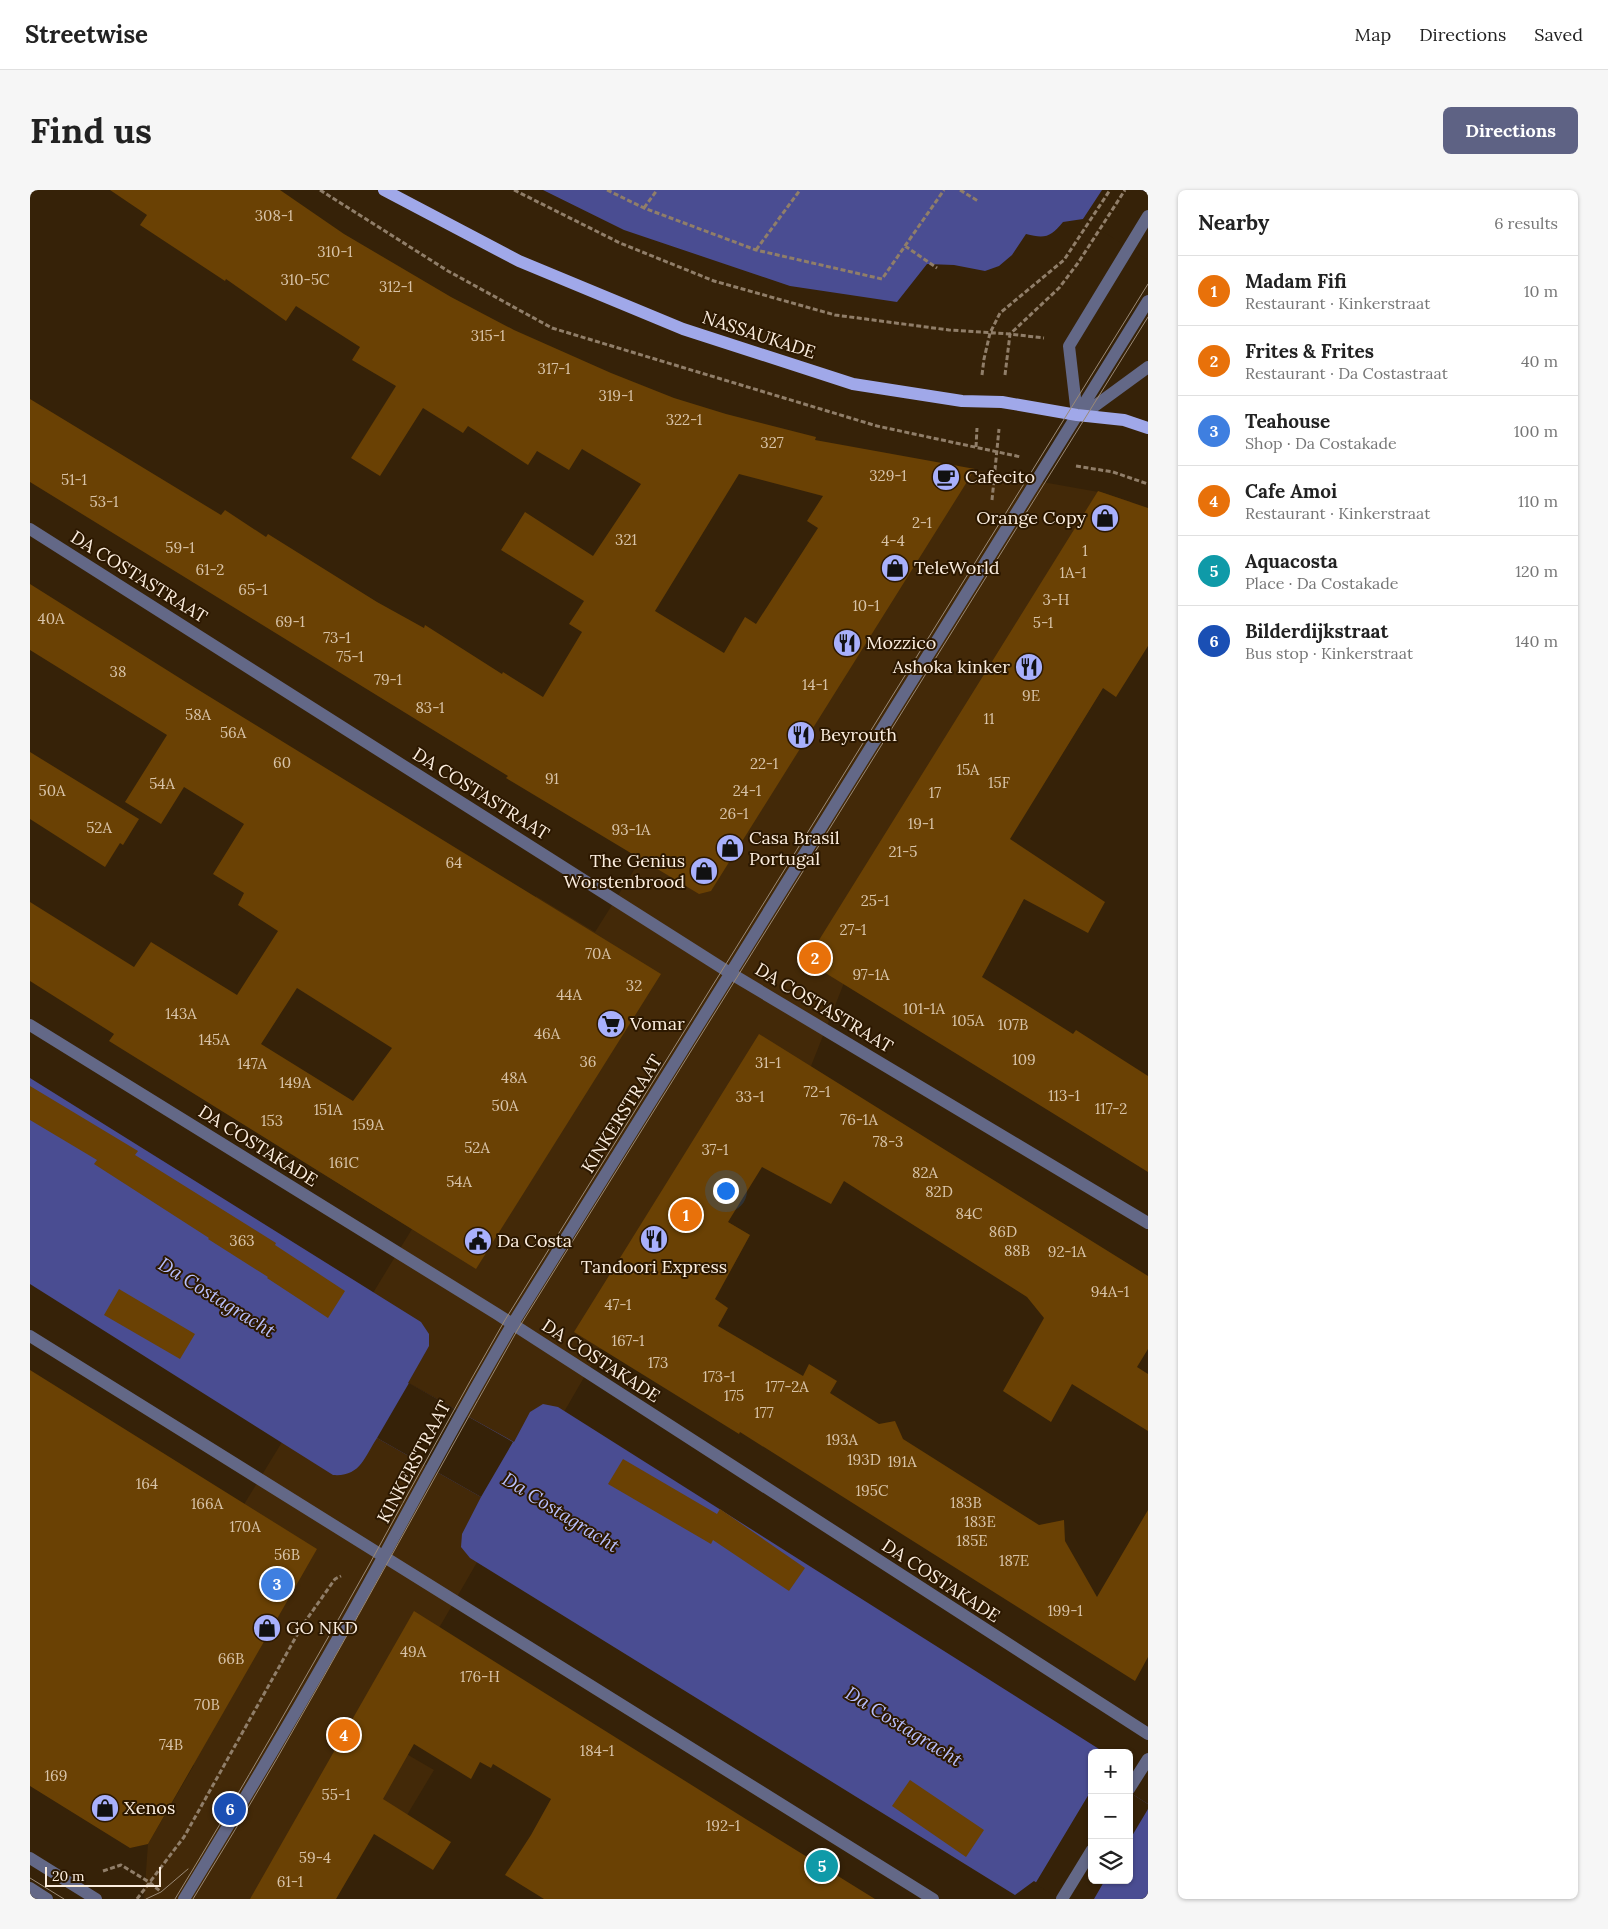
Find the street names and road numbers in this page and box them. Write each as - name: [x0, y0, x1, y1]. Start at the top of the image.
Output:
- street label: NASSAUKADE: [700, 305, 819, 364]
- street label: DA COSTASTRAAT: [67, 525, 212, 628]
- street label: DA COSTASTRAAT: [409, 742, 554, 845]
- street label: DA COSTASTRAAT: [751, 957, 898, 1058]
- street label: KINKERSTRAAT: [576, 1050, 667, 1177]
- street label: DA COSTAKADE: [194, 1100, 322, 1192]
- street label: DA COSTAKADE: [538, 1314, 665, 1407]
- street label: KINKERSTRAAT: [372, 1396, 456, 1527]
- street label: DA COSTAKADE: [878, 1534, 1005, 1627]

